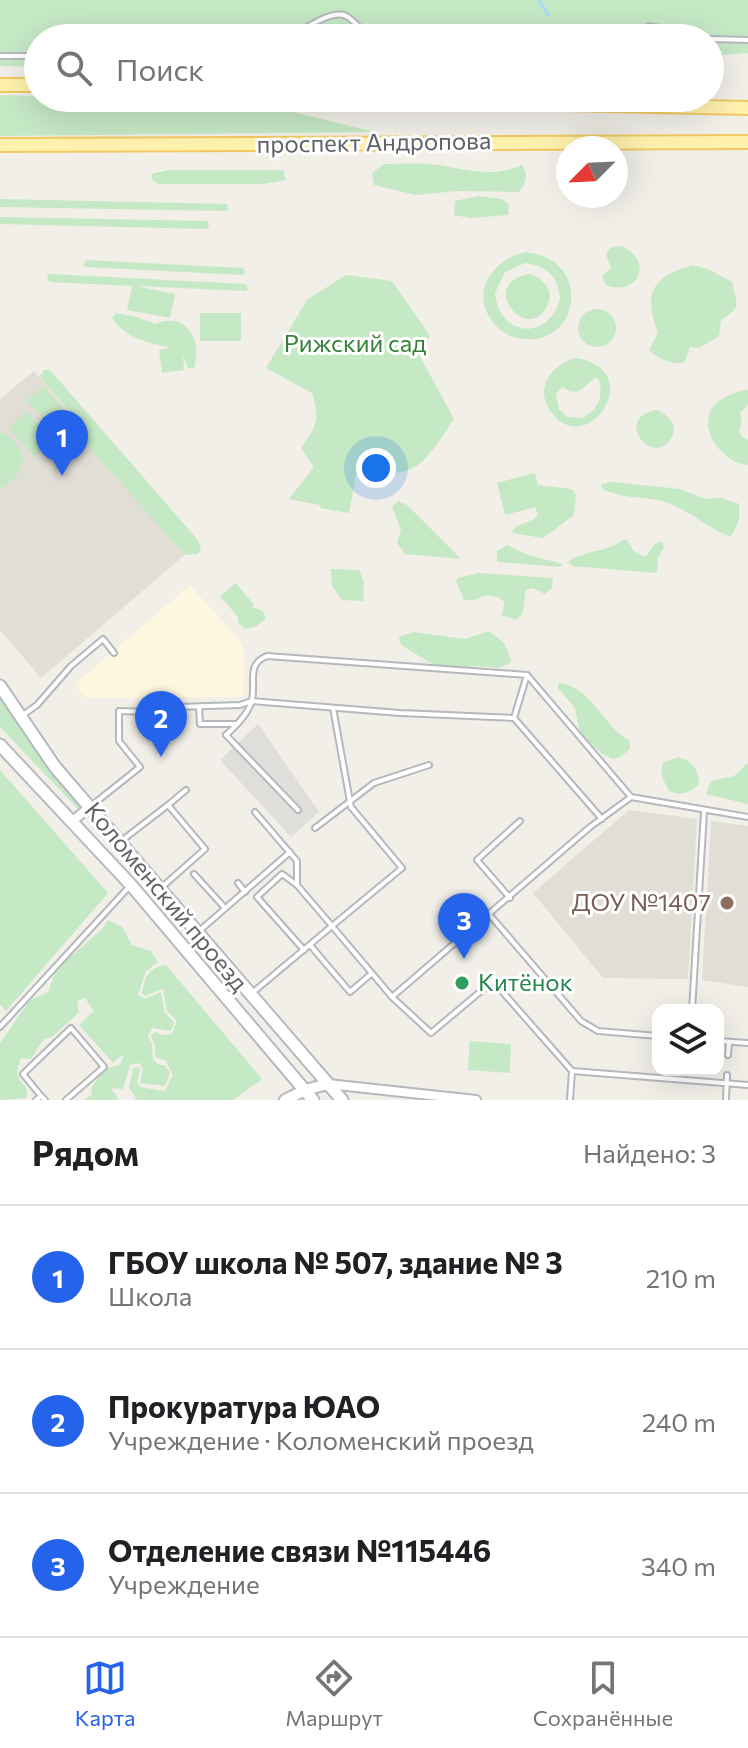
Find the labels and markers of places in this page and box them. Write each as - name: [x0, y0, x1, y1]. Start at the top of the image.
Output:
- pin: 1: [36, 410, 88, 476]
- pin: 2: [135, 691, 187, 757]
- place label: ДОУ №1407: [572, 887, 711, 916]
- pin: 3: [438, 893, 490, 959]
- marker: ДОУ №1407: [718, 894, 736, 912]
- place label: Китёнок: [478, 967, 573, 996]
- marker: Китёнок: [453, 974, 471, 992]

